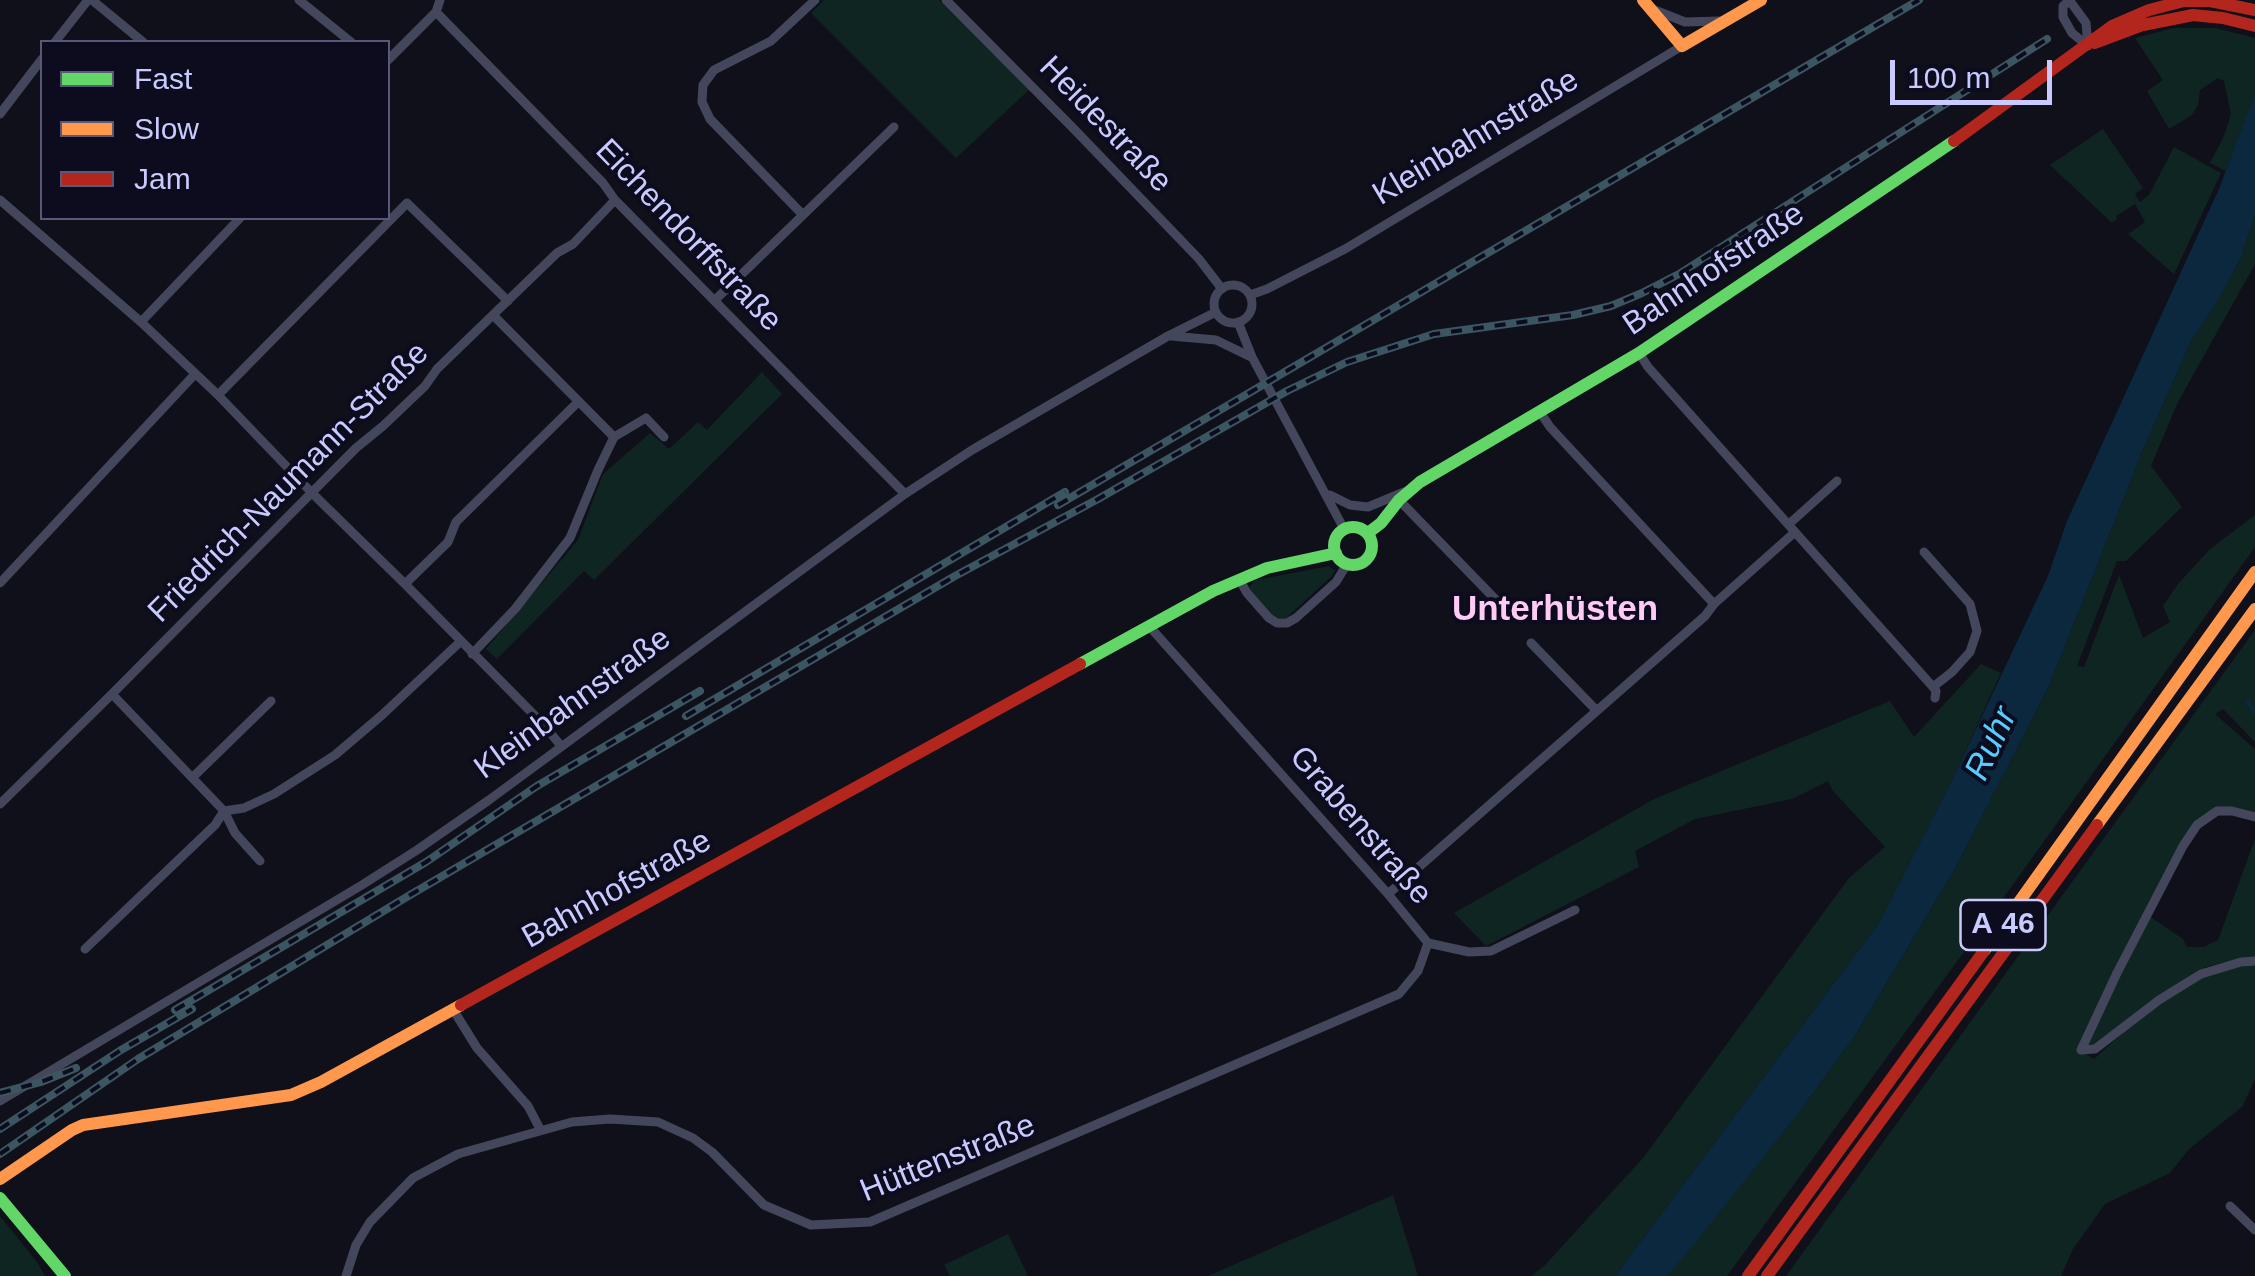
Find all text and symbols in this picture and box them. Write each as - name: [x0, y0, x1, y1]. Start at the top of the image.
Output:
- legend: [40, 40, 390, 220]
- scale bar: [1895, 40, 2058, 102]
- street label: Heidestraße: [1031, 49, 1179, 201]
- text: 100 m: [1907, 61, 1990, 94]
- text: Fast: [134, 62, 192, 95]
- street label: Kleinbahnstraße: [1366, 62, 1586, 214]
- text: Slow: [134, 112, 199, 145]
- street label: Eichendorffstraße: [587, 132, 789, 340]
- text: Jam: [134, 162, 191, 195]
- street label: Bahnhofstraße: [1616, 195, 1812, 345]
- street label: Friedrich-Naumann-Straße: [141, 335, 437, 631]
- district label: Unterhüsten: [1452, 589, 1658, 631]
- street label: Kleinbahnstraße: [467, 620, 679, 788]
- water label: Ruhr: [1957, 701, 2027, 787]
- street label: Grabenstraße: [1281, 739, 1439, 913]
- street label: Bahnhofstraße: [516, 822, 718, 958]
- road number: A 46: [1960, 900, 2046, 950]
- street label: Hüttenstraße: [855, 1107, 1041, 1211]

